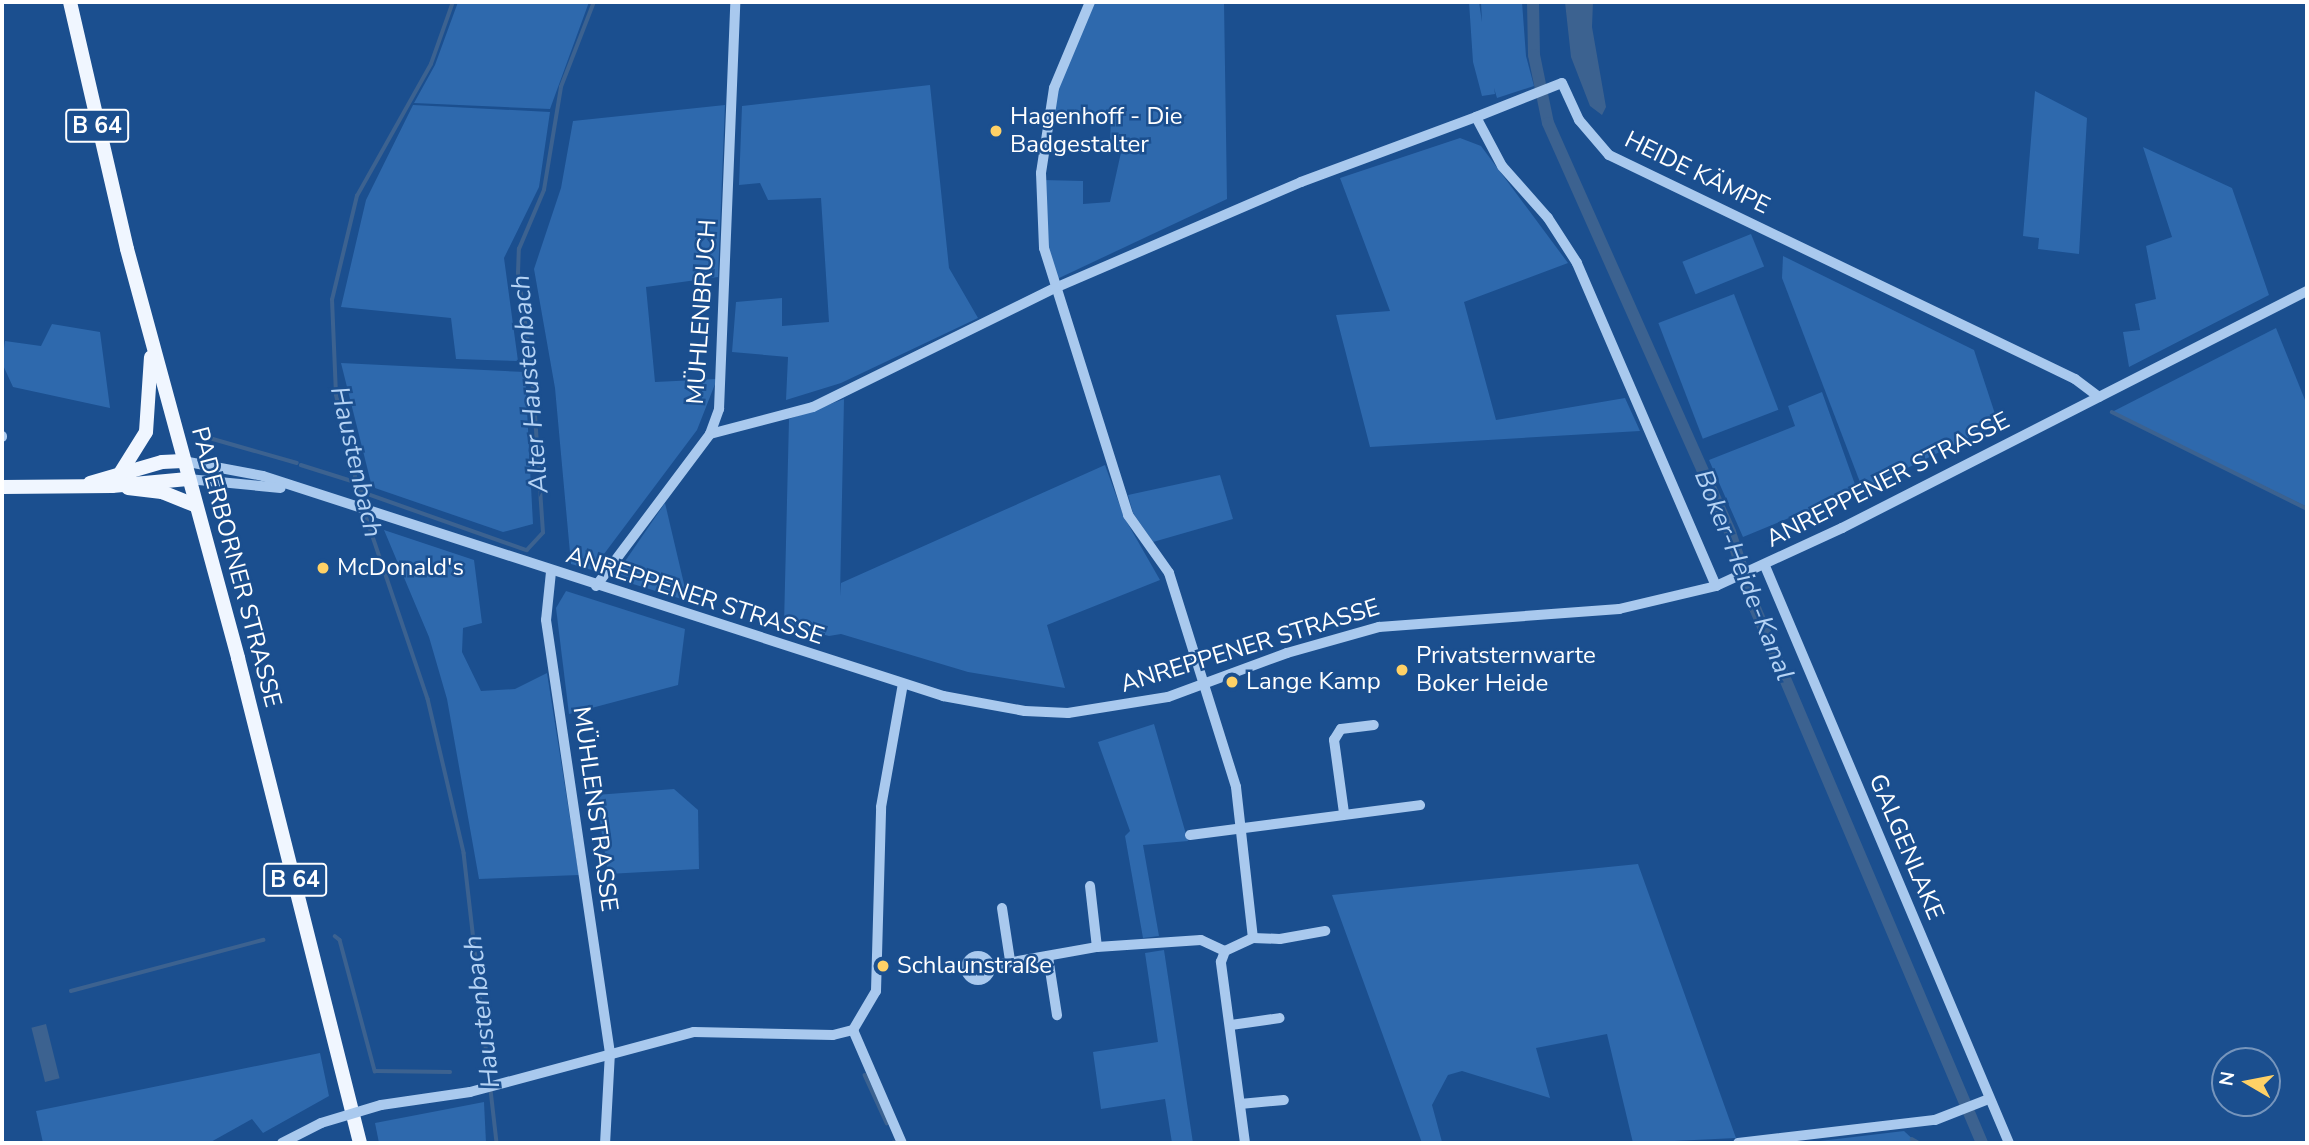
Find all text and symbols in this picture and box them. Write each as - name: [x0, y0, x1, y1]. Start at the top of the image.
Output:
- place label: Hagenhoff - Die Badgestalter: [1010, 103, 1183, 159]
- road number: B 64: [64, 106, 130, 146]
- marker: Hagenhoff - Die Badgestalter: [988, 123, 1004, 139]
- street label: HEIDE KÄMPE: [1620, 125, 1774, 221]
- street label: MÜHLENBRUCH: [681, 219, 723, 405]
- water label: Alter Haustenbach: [505, 274, 555, 494]
- water label: Haustenbach: [323, 384, 389, 540]
- street label: ANREPPENER STRASSE: [1762, 406, 2014, 554]
- street label: PADERBORNER STRASSE: [185, 424, 287, 710]
- water label: Boker-Heide-Kanal: [1687, 465, 1801, 685]
- street label: ANREPPENER STRASSE: [563, 541, 827, 651]
- place label: McDonald's: [337, 554, 464, 582]
- marker: McDonald's: [315, 560, 331, 576]
- street label: ANREPPENER STRASSE: [1117, 593, 1383, 699]
- place label: Privatsternwarte Boker Heide: [1416, 642, 1596, 698]
- marker: Privatsternwarte Boker Heide: [1394, 662, 1410, 678]
- place label: Lange Kamp: [1246, 668, 1381, 696]
- marker: Lange Kamp: [1224, 674, 1240, 690]
- street label: MÜHLENSTRASSE: [566, 705, 624, 913]
- street label: GALGENLAKE: [1862, 770, 1950, 924]
- road number: B 64: [262, 860, 328, 900]
- water label: Haustenbach: [457, 934, 507, 1090]
- place label: Schlaunstraße: [897, 952, 1052, 980]
- marker: Schlaunstraße: [875, 958, 891, 974]
- north arrow: [2211, 1047, 2281, 1117]
- text: N: [2213, 1069, 2241, 1088]

